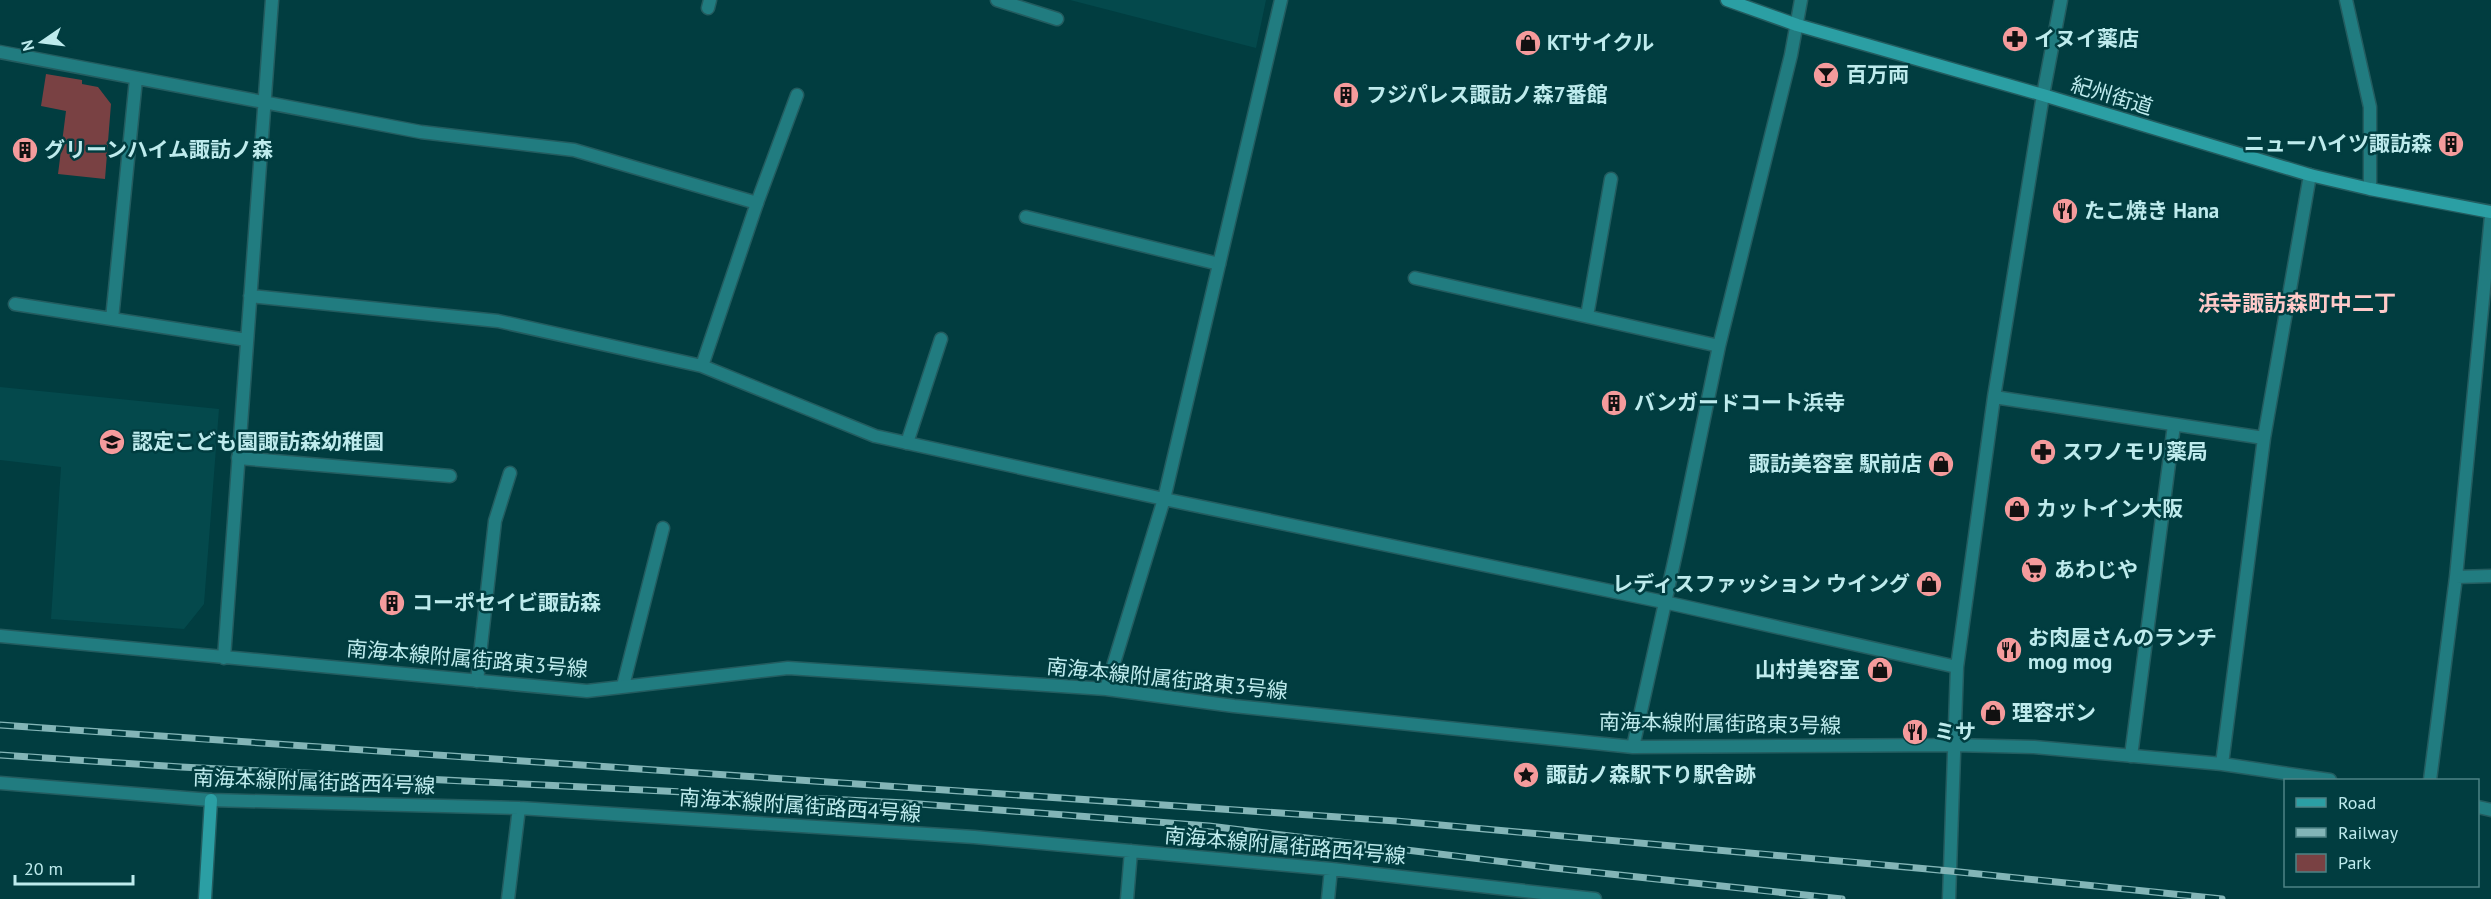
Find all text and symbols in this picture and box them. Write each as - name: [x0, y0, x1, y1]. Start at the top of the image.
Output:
- north arrow: [12, 12, 72, 72]
- pharmacy icon: イヌイ薬店: [2000, 24, 2030, 54]
- place label: イヌイ薬店: [2034, 25, 2139, 52]
- shop icon: KTサイクル: [1513, 28, 1543, 58]
- place label: KTサイクル: [1547, 29, 1654, 56]
- text: N: [16, 38, 38, 53]
- bar icon: 百万両: [1811, 60, 1841, 90]
- place label: 百万両: [1846, 61, 1909, 88]
- street label: 紀州街道: [2068, 70, 2156, 121]
- building icon: フジパレス諏訪ノ森7番館: [1331, 80, 1361, 110]
- place label: フジパレス諏訪ノ森7番館: [1366, 81, 1608, 108]
- building icon: ニューハイツ諏訪森: [2436, 129, 2466, 159]
- place label: ニューハイツ諏訪森: [2244, 130, 2432, 157]
- building icon: グリーンハイム諏訪ノ森: [10, 135, 40, 165]
- place label: グリーンハイム諏訪ノ森: [44, 136, 273, 163]
- restaurant icon: たこ焼き Hana: [2050, 196, 2080, 226]
- place label: たこ焼き Hana: [2084, 197, 2219, 224]
- district label: 浜寺諏訪森町中二丁: [2198, 289, 2396, 317]
- building icon: バンガードコート浜寺: [1599, 388, 1629, 418]
- place label: バンガードコート浜寺: [1634, 389, 1845, 416]
- school or university icon: 認定こども園諏訪森幼稚園: [97, 427, 127, 457]
- place label: 認定こども園諏訪森幼稚園: [132, 428, 384, 455]
- pharmacy icon: スワノモリ薬局: [2028, 437, 2058, 467]
- place label: スワノモリ薬局: [2062, 438, 2208, 465]
- shop icon: 諏訪美容室 駅前店: [1926, 449, 1956, 479]
- place label: 諏訪美容室 駅前店: [1749, 450, 1922, 477]
- shop icon: カットイン大阪: [2002, 494, 2032, 524]
- place label: カットイン大阪: [2036, 495, 2183, 522]
- supermarket icon: あわじや: [2019, 555, 2049, 585]
- place label: あわじや: [2054, 556, 2138, 583]
- shop icon: レディスファッション ウイング: [1914, 569, 1944, 599]
- place label: レディスファッション ウイング: [1612, 570, 1910, 597]
- building icon: コーポセイビ諏訪森: [377, 588, 407, 618]
- place label: コーポセイビ諏訪森: [412, 589, 601, 616]
- place label: お肉屋さんのランチ mog mog: [2028, 624, 2217, 675]
- street label: 南海本線附属街路東3号線: [345, 634, 589, 683]
- restaurant icon: お肉屋さんのランチ mog mog: [1994, 635, 2024, 665]
- street label: 南海本線附属街路東3号線: [1045, 652, 1289, 705]
- shop icon: 山村美容室: [1865, 655, 1895, 685]
- place label: 山村美容室: [1755, 656, 1860, 683]
- shop icon: 理容ボン: [1978, 698, 2008, 728]
- place label: 理容ボン: [2012, 699, 2096, 726]
- street label: 南海本線附属街路東3号線: [1599, 708, 1841, 739]
- restaurant icon: ミサ: [1900, 717, 1930, 747]
- place label: ミサ: [1934, 718, 1976, 745]
- place icon: 諏訪ノ森駅下り駅舎跡: [1511, 760, 1541, 790]
- place label: 諏訪ノ森駅下り駅舎跡: [1546, 761, 1756, 788]
- street label: 南海本線附属街路西4号線: [192, 764, 436, 799]
- legend: [2284, 779, 2479, 887]
- street label: 南海本線附属街路西4号線: [678, 784, 922, 827]
- text: Road: [2338, 791, 2376, 814]
- street label: 南海本線附属街路西4号線: [1163, 821, 1407, 870]
- text: Railway: [2338, 821, 2399, 844]
- scale bar: [15, 848, 134, 886]
- text: Park: [2338, 851, 2371, 874]
- text: 20 m: [24, 857, 63, 880]

